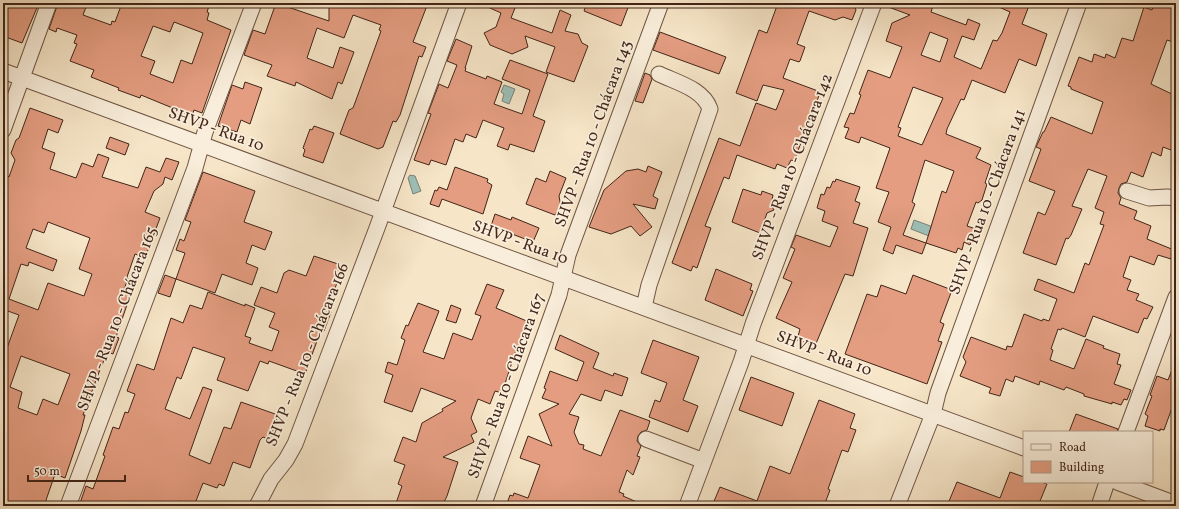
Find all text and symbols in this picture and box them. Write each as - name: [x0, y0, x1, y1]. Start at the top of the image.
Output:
- street label: SHVP - Rua 10 - Chácara 143: [550, 38, 638, 230]
- street label: SHVP - Rua 10 - Chácara 142: [747, 70, 839, 264]
- street label: SHVP - Rua 10: [165, 102, 267, 158]
- street label: SHVP - Rua 10 - Chácara 141: [944, 106, 1032, 298]
- street label: SHVP - Rua 10: [469, 215, 571, 271]
- street label: SHVP - Rua 10 - Chácara 165: [73, 224, 163, 414]
- street label: SHVP - Rua 10 - Chácara 166: [261, 260, 355, 450]
- street label: SHVP - Rua 10 - Chácara 167: [463, 290, 551, 482]
- street label: SHVP - Rua 10: [773, 326, 875, 382]
- legend: [1023, 431, 1153, 483]
- text: Road: [1059, 440, 1086, 456]
- scale bar: [28, 457, 125, 483]
- text: Building: [1059, 460, 1104, 476]
- text: 50 m: [34, 464, 60, 480]

